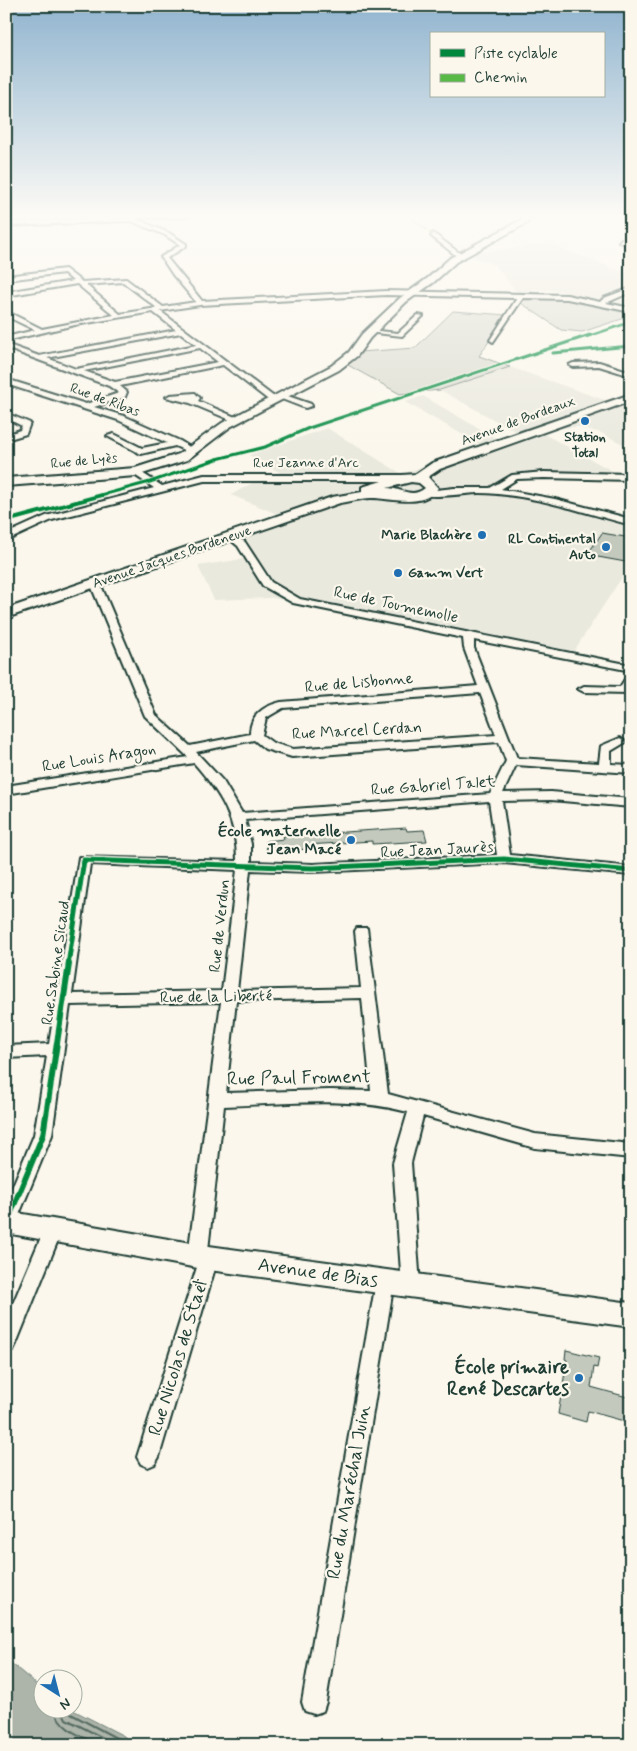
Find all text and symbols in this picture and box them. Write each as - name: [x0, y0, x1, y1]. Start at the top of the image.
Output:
- legend: [430, 32, 604, 98]
- text: Piste cyclable: [474, 44, 558, 64]
- text: Chemin: [474, 68, 527, 88]
- street label: Rue de Ribas: [68, 379, 142, 421]
- street label: Avenue de Bordeaux: [458, 392, 578, 450]
- marker: Station Total: [579, 415, 591, 427]
- place label: Station Total: [564, 428, 606, 462]
- street label: Rue de Lyès: [50, 449, 118, 473]
- street label: Rue Jeanne d'Arc: [253, 454, 360, 472]
- street label: Avenue Jacques Bordeneuve: [90, 521, 254, 593]
- place label: Marie Blachère: [381, 526, 472, 544]
- marker: Marie Blachère: [476, 529, 488, 541]
- place label: RL Continental Auto: [508, 530, 597, 564]
- marker: RL Continental Auto: [600, 541, 612, 553]
- place label: Gamm Vert: [408, 564, 484, 582]
- marker: Gamm Vert: [392, 567, 404, 579]
- street label: Rue de Toumemolle: [332, 582, 460, 628]
- street label: Rue de Lisbonne: [304, 668, 414, 698]
- street label: Rue Marcel Cerdan: [291, 717, 423, 745]
- street label: Rue Louis Aragon: [41, 739, 158, 778]
- street label: Rue Gabriel Talet: [370, 771, 496, 801]
- place label: École maternelle Jean Macé: [218, 820, 342, 860]
- marker: École maternelle Jean Macé: [345, 834, 357, 846]
- street label: Rue Jean Jaurès: [380, 837, 494, 863]
- street label: Rue de Verdun: [205, 878, 235, 974]
- street label: Rue Sabine Sicaud: [37, 899, 75, 1027]
- street label: Rue de la Liberté: [160, 986, 272, 1008]
- street label: Rue Paul Froment: [227, 1064, 371, 1092]
- street label: Avenue de Bias: [256, 1252, 380, 1294]
- street label: Rue Nicolas de Staël: [142, 1276, 214, 1439]
- place label: École primaire René Descartes: [447, 1353, 570, 1402]
- marker: École primaire René Descartes: [573, 1372, 585, 1384]
- street label: Rue du Maréchal Juin: [321, 1403, 377, 1581]
- north arrow: [32, 1668, 82, 1718]
- text: N: [56, 1694, 74, 1714]

